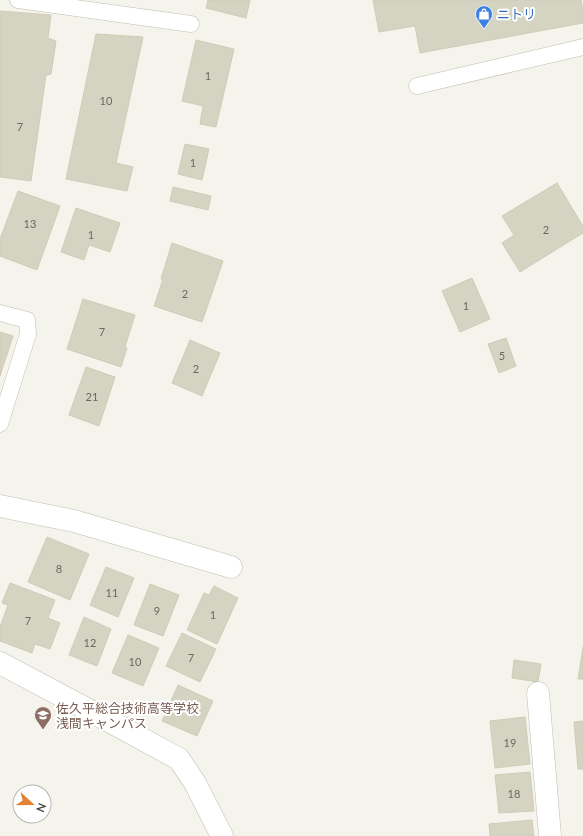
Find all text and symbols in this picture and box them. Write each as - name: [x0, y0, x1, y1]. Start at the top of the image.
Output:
- shop icon: ニトリ: [474, 4, 494, 29]
- place label: ニトリ: [497, 6, 536, 22]
- house number: 1: [205, 69, 211, 82]
- house number: 10: [100, 94, 113, 107]
- house number: 7: [17, 120, 23, 133]
- house number: 1: [190, 156, 196, 169]
- house number: 13: [24, 217, 36, 230]
- house number: 2: [543, 223, 549, 236]
- house number: 1: [88, 228, 94, 241]
- house number: 2: [182, 287, 188, 300]
- house number: 1: [463, 299, 469, 312]
- house number: 7: [99, 325, 105, 338]
- house number: 5: [499, 349, 505, 362]
- house number: 2: [193, 362, 199, 375]
- house number: 21: [86, 390, 98, 403]
- house number: 8: [56, 562, 62, 575]
- house number: 11: [106, 586, 118, 599]
- house number: 9: [154, 604, 160, 617]
- house number: 1: [210, 608, 216, 621]
- house number: 7: [25, 614, 31, 627]
- house number: 12: [84, 636, 96, 649]
- house number: 7: [188, 651, 194, 664]
- house number: 10: [129, 655, 142, 668]
- place label: 佐久平総合技術高等学校 浅間キャンパス: [56, 700, 199, 731]
- school or university icon: 佐久平総合技術高等学校 浅間キャンパス: [33, 705, 53, 730]
- house number: 19: [504, 736, 516, 749]
- north arrow: [12, 784, 52, 824]
- house number: 18: [508, 787, 520, 800]
- text: N: [34, 801, 49, 814]

